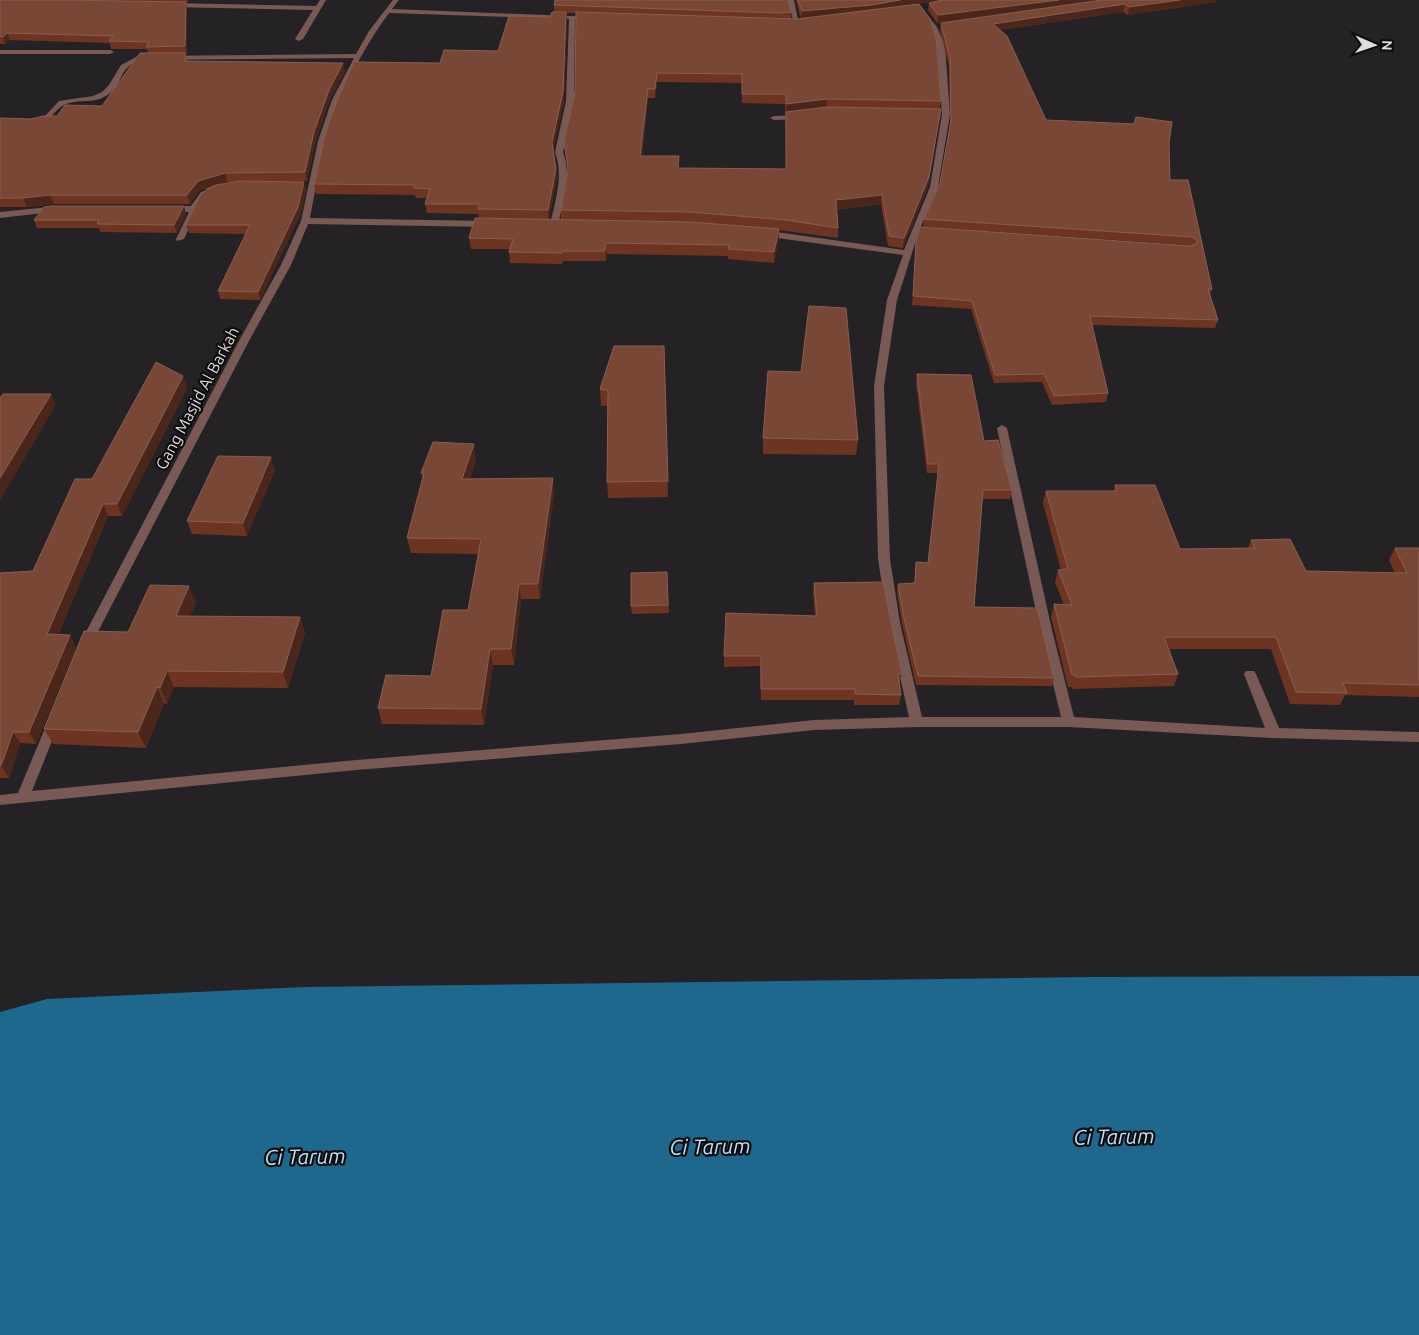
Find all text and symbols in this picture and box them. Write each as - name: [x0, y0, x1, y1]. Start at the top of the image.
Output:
- north arrow: [1349, 20, 1399, 70]
- text: N: [1379, 40, 1395, 51]
- street label: Gang Masjid Al Barkah: [152, 324, 242, 472]
- water label: Ci Tarum: [1073, 1123, 1155, 1149]
- water label: Ci Tarum: [669, 1133, 751, 1159]
- water label: Ci Tarum: [264, 1143, 346, 1169]

